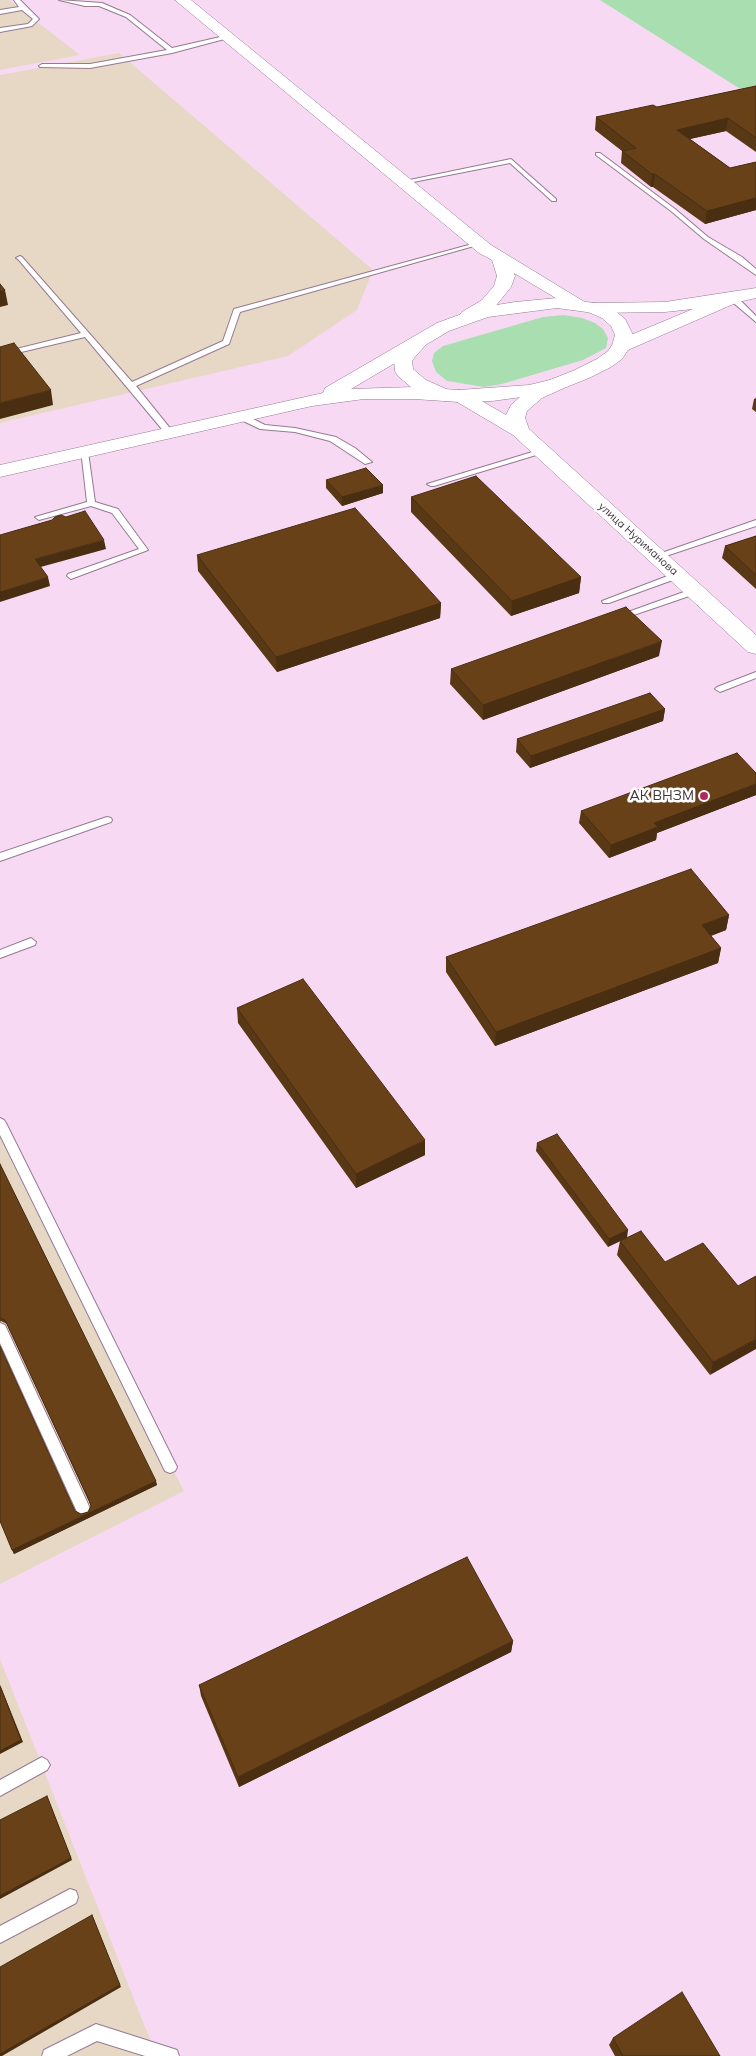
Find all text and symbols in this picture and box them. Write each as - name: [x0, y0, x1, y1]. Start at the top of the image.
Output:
- street label: улица Нуриманова: [596, 500, 680, 578]
- place label: АК ВНЗМ: [629, 788, 694, 804]
- marker: АК ВНЗМ: [698, 790, 710, 802]

